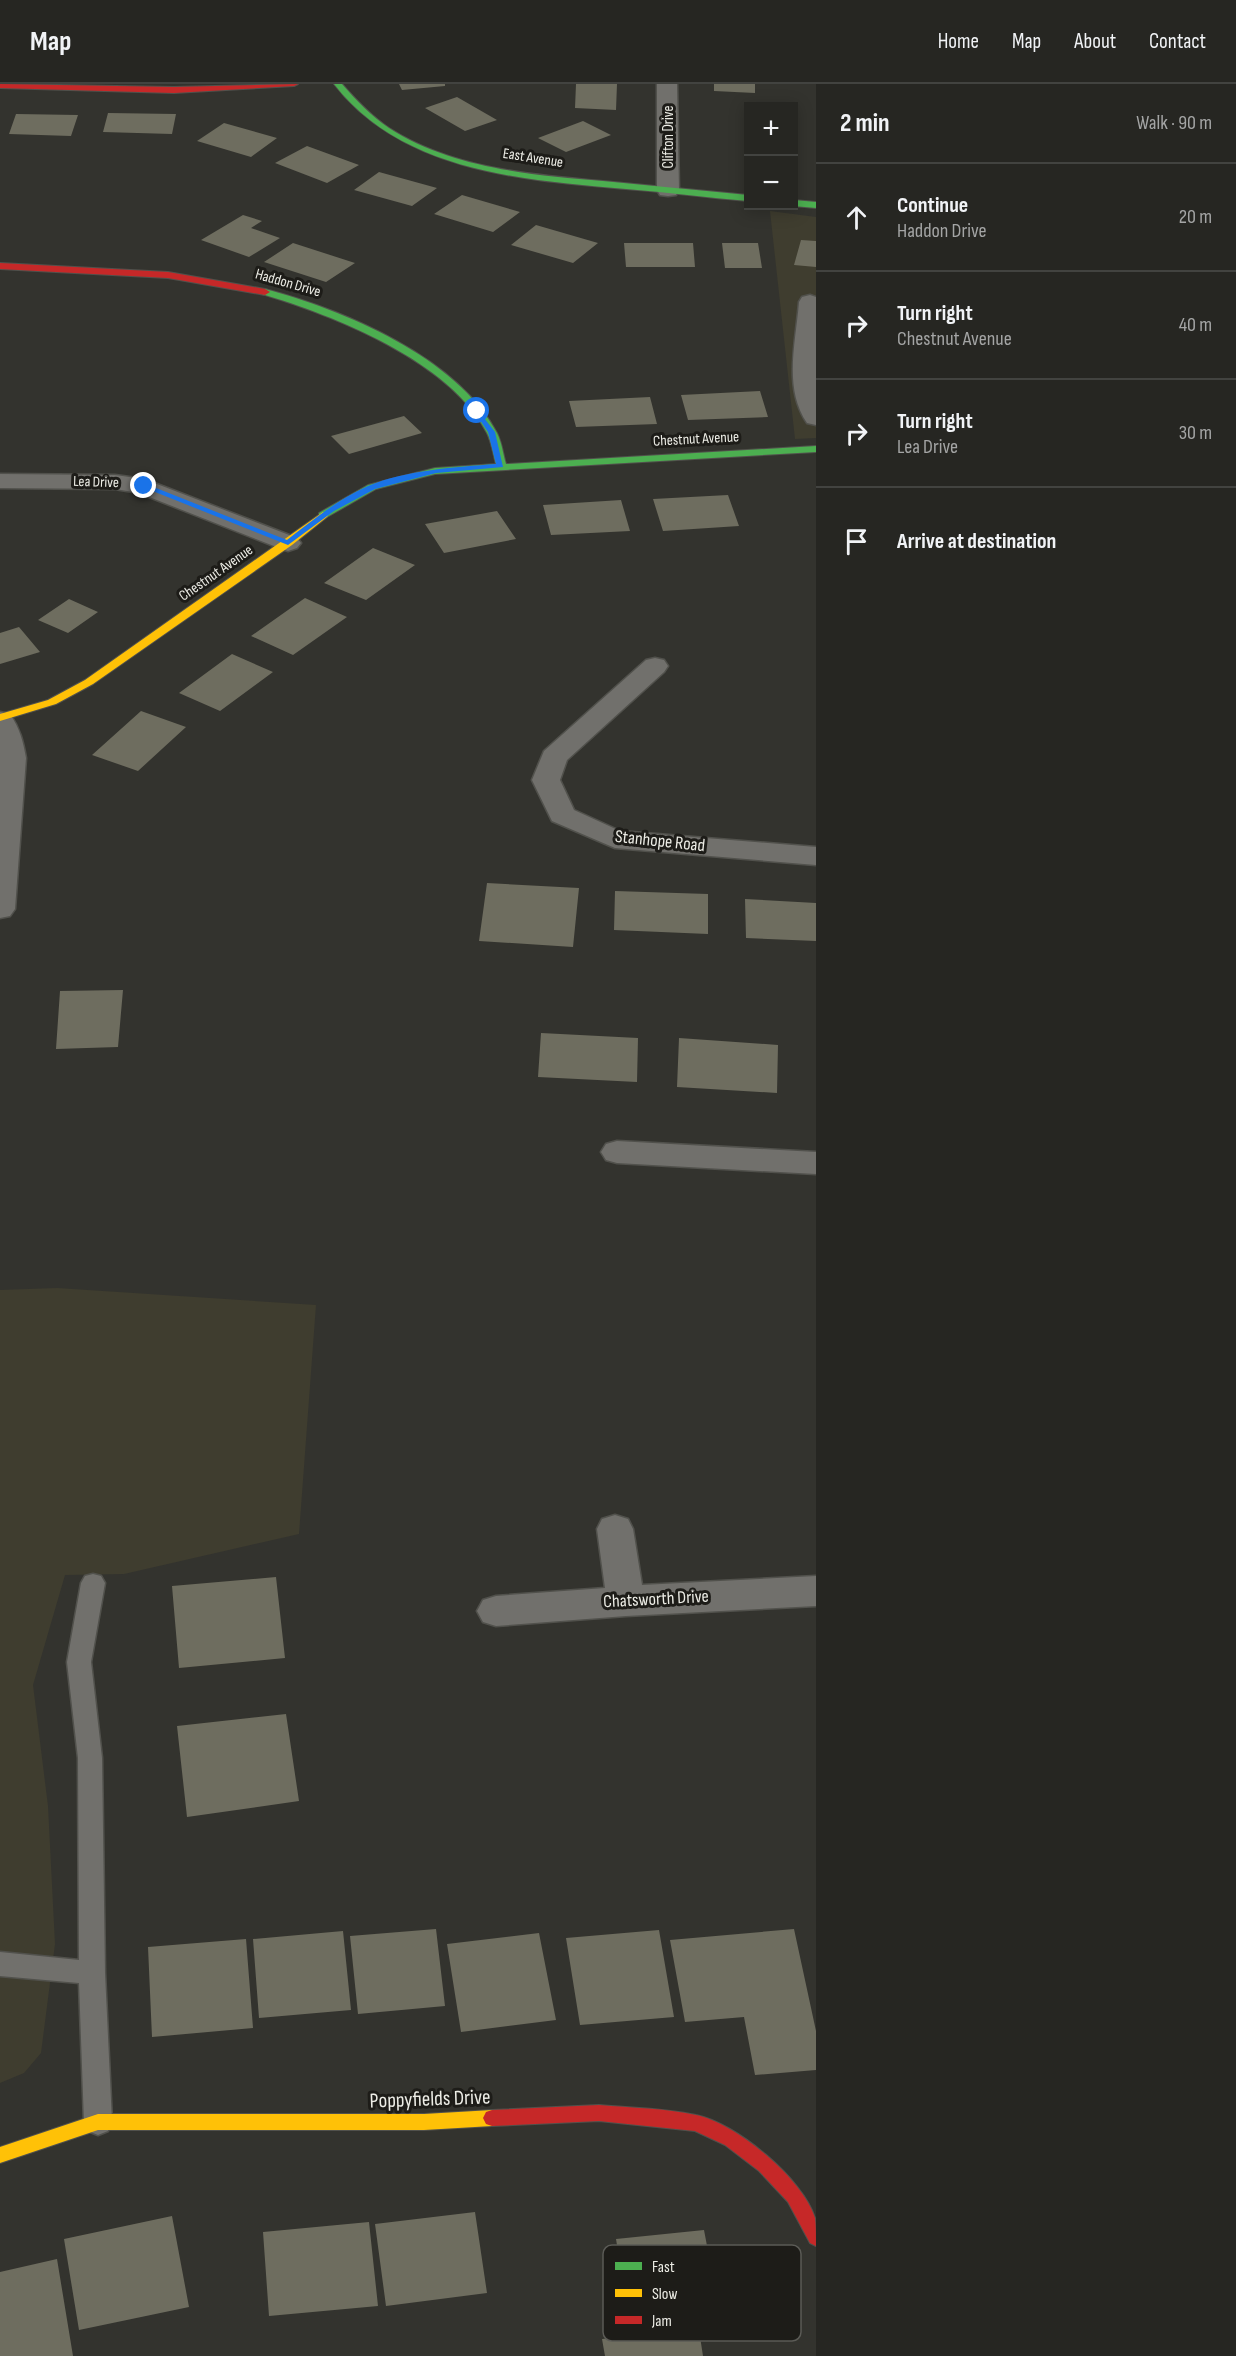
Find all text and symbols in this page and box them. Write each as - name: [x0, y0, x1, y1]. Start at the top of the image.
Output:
- text: Map: [30, 25, 71, 58]
- text: Home: [938, 29, 979, 54]
- text: Map: [1012, 29, 1041, 54]
- text: About: [1074, 29, 1116, 54]
- text: Contact: [1149, 29, 1206, 54]
- map controls: [744, 102, 798, 210]
- button: +: [744, 102, 798, 156]
- street label: Clifton Drive: [659, 105, 678, 169]
- text: 2 min: [840, 108, 890, 139]
- text: Walk · 90 m: [1136, 111, 1212, 135]
- street label: East Avenue: [502, 144, 564, 172]
- button: −: [744, 156, 798, 210]
- text: Continue: [897, 192, 968, 219]
- icon: ahead: [840, 201, 873, 234]
- text: 20 m: [1179, 205, 1212, 229]
- text: Haddon Drive: [897, 219, 987, 243]
- street label: Haddon Drive: [253, 265, 323, 301]
- text: Turn right: [897, 300, 973, 327]
- icon: right: [840, 309, 873, 342]
- text: 40 m: [1179, 313, 1212, 337]
- text: Chestnut Avenue: [897, 327, 1012, 351]
- route start: [463, 397, 489, 423]
- text: Turn right: [897, 408, 973, 435]
- icon: right: [840, 417, 873, 450]
- text: 30 m: [1179, 421, 1212, 445]
- street label: Chestnut Avenue: [653, 427, 739, 451]
- text: Lea Drive: [897, 435, 958, 459]
- street label: Lea Drive: [73, 472, 119, 492]
- route end: [130, 472, 156, 498]
- icon: arrive: [840, 525, 873, 558]
- text: Arrive at destination: [897, 528, 1056, 555]
- street label: Chestnut Avenue: [175, 541, 257, 605]
- street label: Stanhope Road: [614, 826, 706, 856]
- street label: Chatsworth Drive: [603, 1586, 709, 1612]
- street label: Poppyfields Drive: [369, 2084, 491, 2114]
- legend: [603, 2245, 801, 2341]
- text: Fast: [652, 2258, 675, 2277]
- text: Slow: [652, 2285, 677, 2304]
- text: Jam: [651, 2312, 672, 2331]

